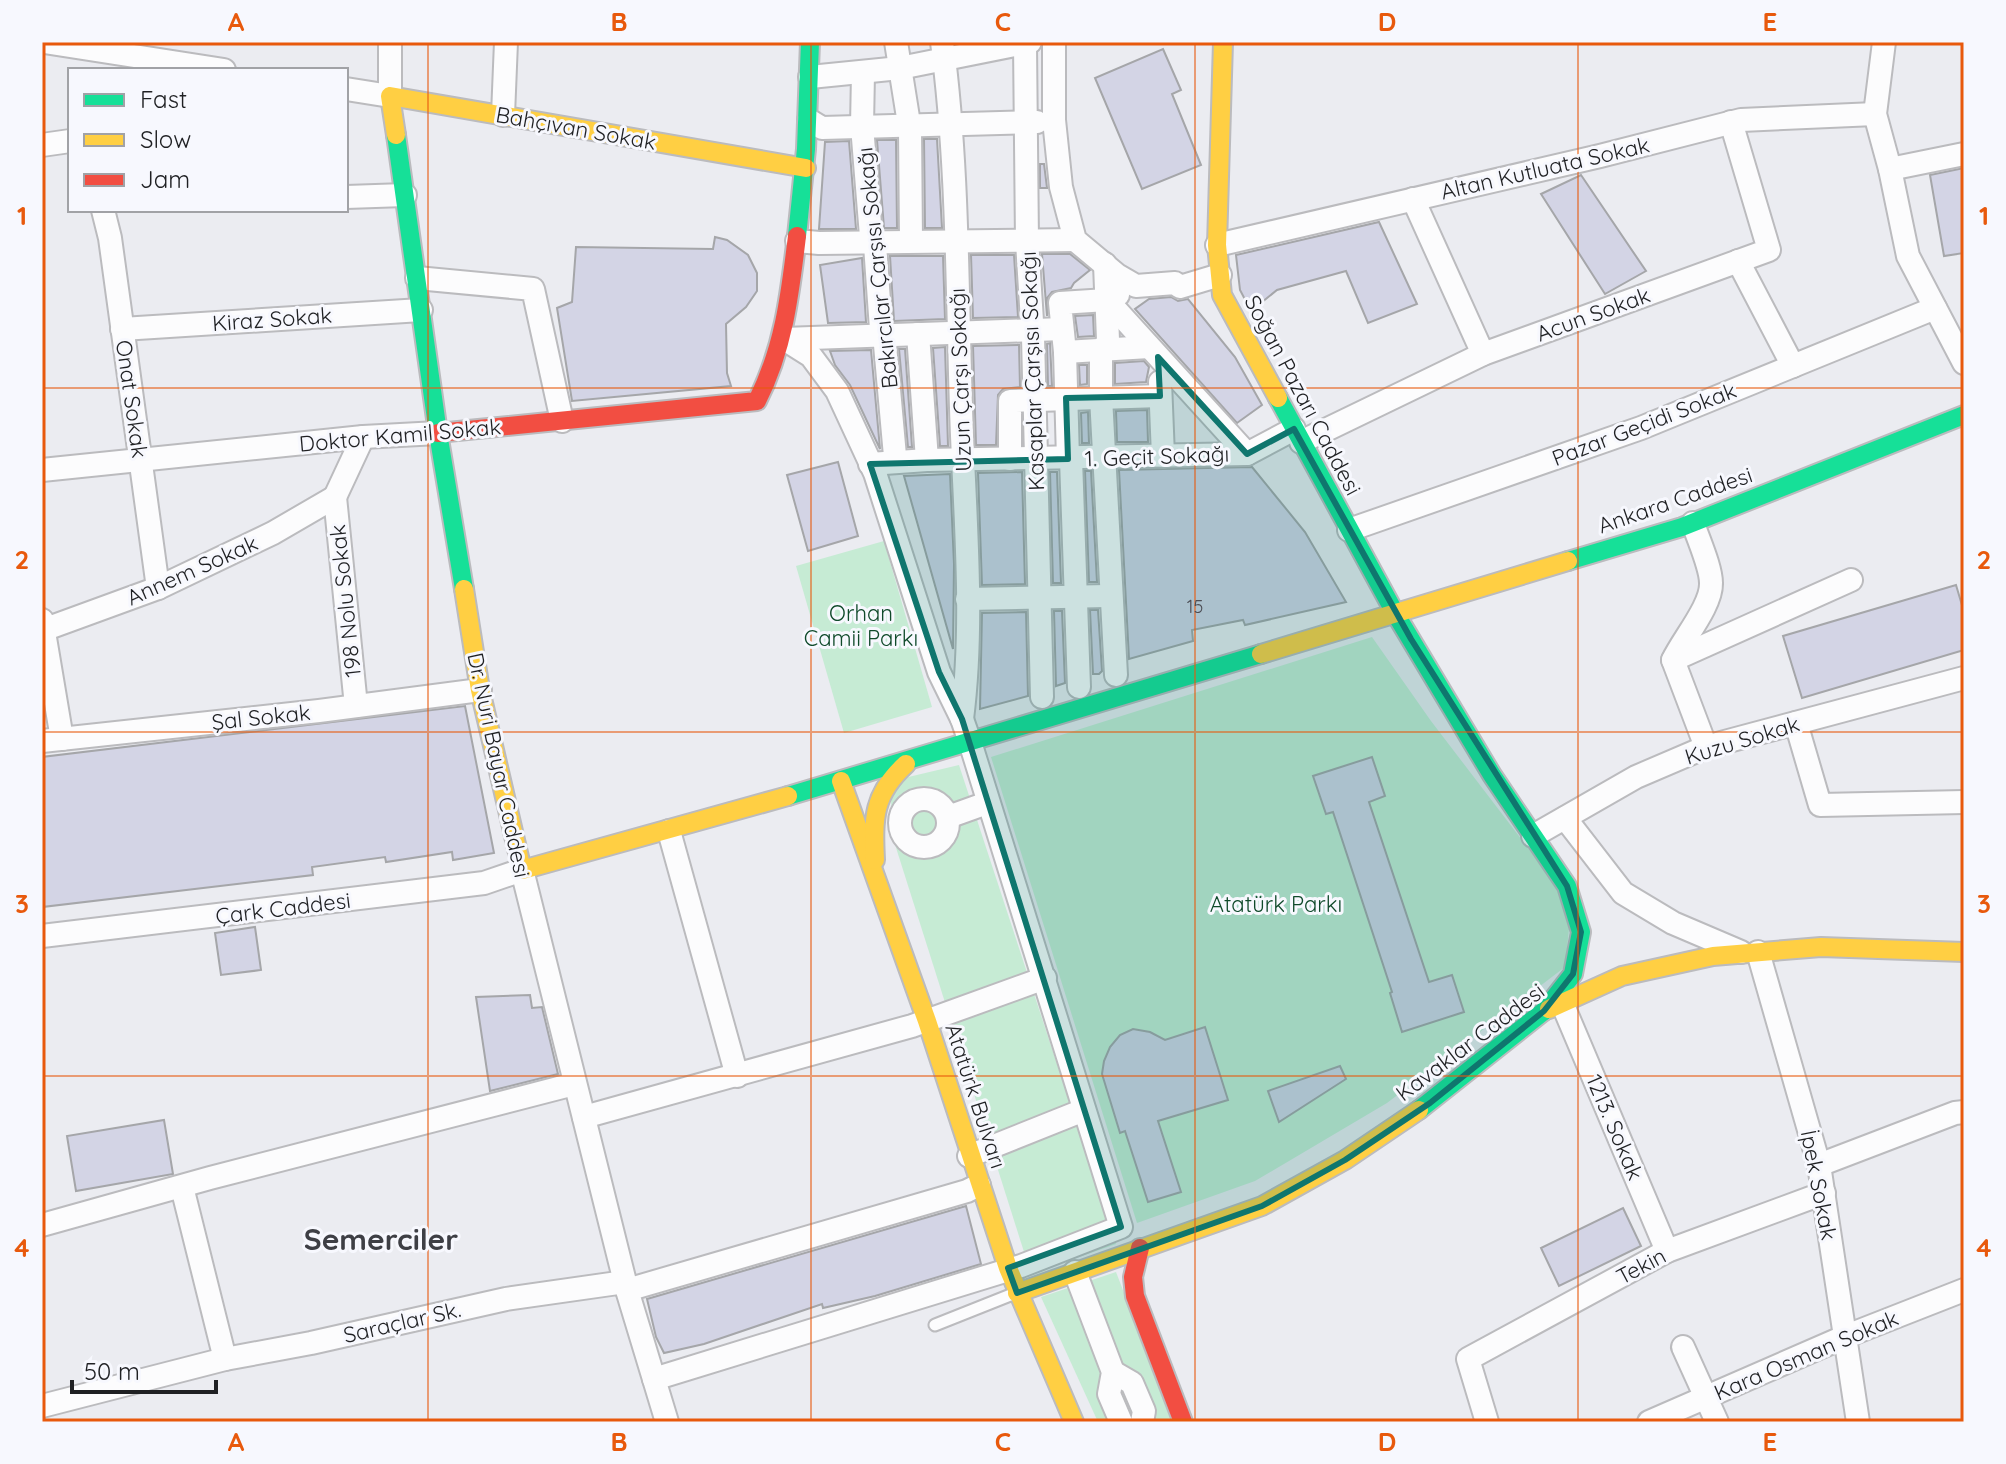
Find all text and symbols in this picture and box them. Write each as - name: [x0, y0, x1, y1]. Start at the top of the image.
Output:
- text: A: [228, 5, 245, 38]
- text: B: [610, 5, 628, 38]
- text: C: [995, 5, 1011, 38]
- text: D: [1378, 5, 1396, 38]
- text: E: [1763, 5, 1777, 38]
- legend: [68, 68, 348, 212]
- text: Fast: [140, 84, 187, 114]
- street label: Bahçıvan Sokak: [494, 100, 658, 156]
- text: Slow: [140, 124, 191, 154]
- street label: Altan Kutluata Sokak: [1438, 130, 1652, 206]
- street label: Bakırcılar Çarşısı Sokağı: [850, 146, 904, 390]
- text: Jam: [140, 164, 190, 194]
- text: 1: [17, 199, 27, 232]
- text: 1: [1979, 199, 1989, 232]
- street label: Kasaplar Çarşısı Sokağı: [1014, 251, 1050, 491]
- street label: Acun Sokak: [1532, 280, 1654, 348]
- street label: Uzun Çarşı Sokağı: [943, 288, 977, 472]
- street label: Soğan Pazarı Caddesi: [1238, 290, 1368, 500]
- street label: Kiraz Sokak: [211, 301, 333, 337]
- street label: Onat Sokak: [110, 338, 154, 460]
- street label: Pazar Geçidi Sokak: [1548, 376, 1740, 472]
- street label: Doktor Kamil Sokak: [298, 412, 502, 458]
- street label: 1. Geçit Sokağı: [1084, 439, 1230, 473]
- street label: Ankara Caddesi: [1594, 461, 1756, 539]
- street label: 198 Nolu Sokak: [323, 523, 367, 679]
- street label: Annem Sokak: [122, 529, 262, 611]
- text: 2: [15, 543, 29, 576]
- text: 2: [1977, 543, 1991, 576]
- house number: 15: [1187, 595, 1203, 618]
- park label: Orhan Camii Parkı: [804, 599, 918, 652]
- street label: Dr. Nuri Bayar Caddesi: [461, 650, 537, 880]
- street label: Şal Sokak: [210, 698, 312, 736]
- street label: Kuzu Sokak: [1681, 709, 1803, 771]
- street label: Çark Caddesi: [214, 886, 352, 930]
- text: 3: [15, 887, 29, 920]
- text: 3: [1977, 887, 1991, 920]
- park label: Atatürk Parkı: [1210, 890, 1342, 918]
- street label: Kavaklar Caddesi: [1390, 977, 1550, 1107]
- street label: Atatürk Bulvarı: [939, 1020, 1013, 1172]
- street label: 1213. Sokak: [1580, 1070, 1650, 1184]
- street label: İpek Sokak: [1795, 1128, 1843, 1242]
- district label: Semerciler: [304, 1220, 458, 1258]
- text: 4: [14, 1231, 30, 1264]
- text: 4: [1976, 1231, 1992, 1264]
- street label: Tekin: [1611, 1241, 1671, 1291]
- street label: Saraçlar Sk.: [341, 1295, 463, 1349]
- street label: Kara Osman Sokak: [1710, 1304, 1902, 1406]
- scale bar: [72, 1344, 216, 1394]
- text: 50 m: [84, 1356, 140, 1386]
- text: A: [228, 1425, 245, 1458]
- text: B: [610, 1425, 628, 1458]
- text: C: [995, 1425, 1011, 1458]
- text: D: [1378, 1425, 1396, 1458]
- text: E: [1763, 1425, 1777, 1458]

